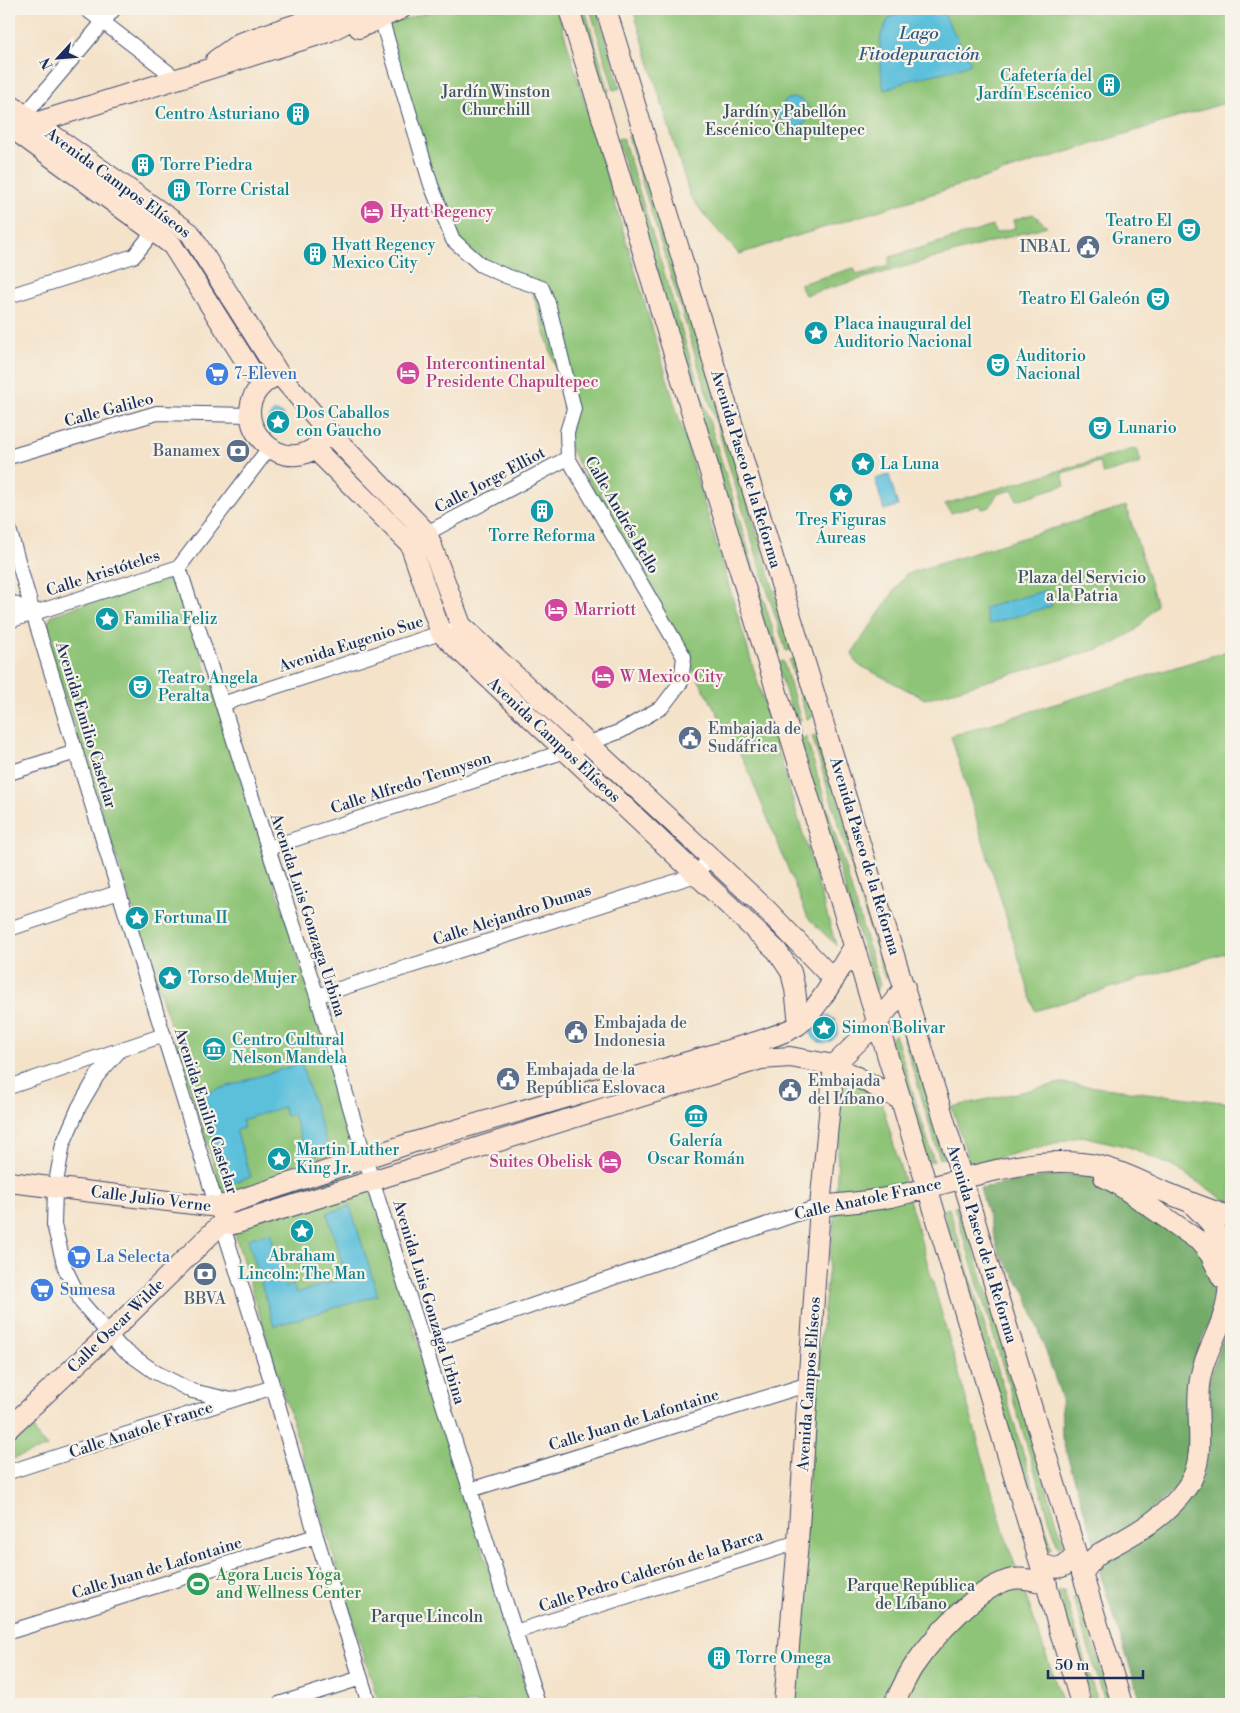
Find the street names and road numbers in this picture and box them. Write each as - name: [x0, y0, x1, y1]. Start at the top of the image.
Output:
- street label: Avenida Campos Elíseos: [41, 123, 195, 243]
- street label: Avenida Paseo de la Reforma: [706, 366, 786, 571]
- street label: Calle Galileo: [62, 388, 156, 432]
- street label: Calle Jorge Elliot: [431, 442, 549, 518]
- street label: Calle Andrés Bello: [580, 453, 664, 577]
- street label: Calle Aristóteles: [44, 545, 162, 601]
- street label: Avenida Eugenio Sue: [275, 611, 426, 677]
- street label: Avenida Emilio Castelar: [51, 638, 121, 811]
- street label: Avenida Campos Elíseos: [482, 672, 625, 807]
- street label: Calle Alfredo Tennyson: [328, 747, 494, 818]
- street label: Avenida Paseo de la Reforma: [825, 753, 905, 958]
- street label: Avenida Luis Gonzaga Urbina: [265, 810, 351, 1020]
- street label: Calle Alejandro Dumas: [430, 880, 594, 950]
- street label: Avenida Emilio Castelar: [169, 1024, 242, 1197]
- street label: Avenida Paseo de la Reforma: [942, 1141, 1022, 1346]
- street label: Calle Anatole France: [793, 1174, 943, 1224]
- street label: Calle Julio Verne: [90, 1182, 212, 1216]
- street label: Avenida Luis Gonzaga Urbina: [388, 1196, 470, 1407]
- street label: Calle Oscar Wilde: [63, 1275, 169, 1377]
- street label: Avenida Campos Elíseos: [793, 1296, 825, 1473]
- street label: Calle Juan de Lafontaine: [546, 1385, 722, 1455]
- street label: Calle Anatole France: [67, 1397, 215, 1463]
- street label: Calle Pedro Calderón de la Barca: [536, 1525, 766, 1617]
- street label: Calle Juan de Lafontaine: [69, 1533, 245, 1603]

